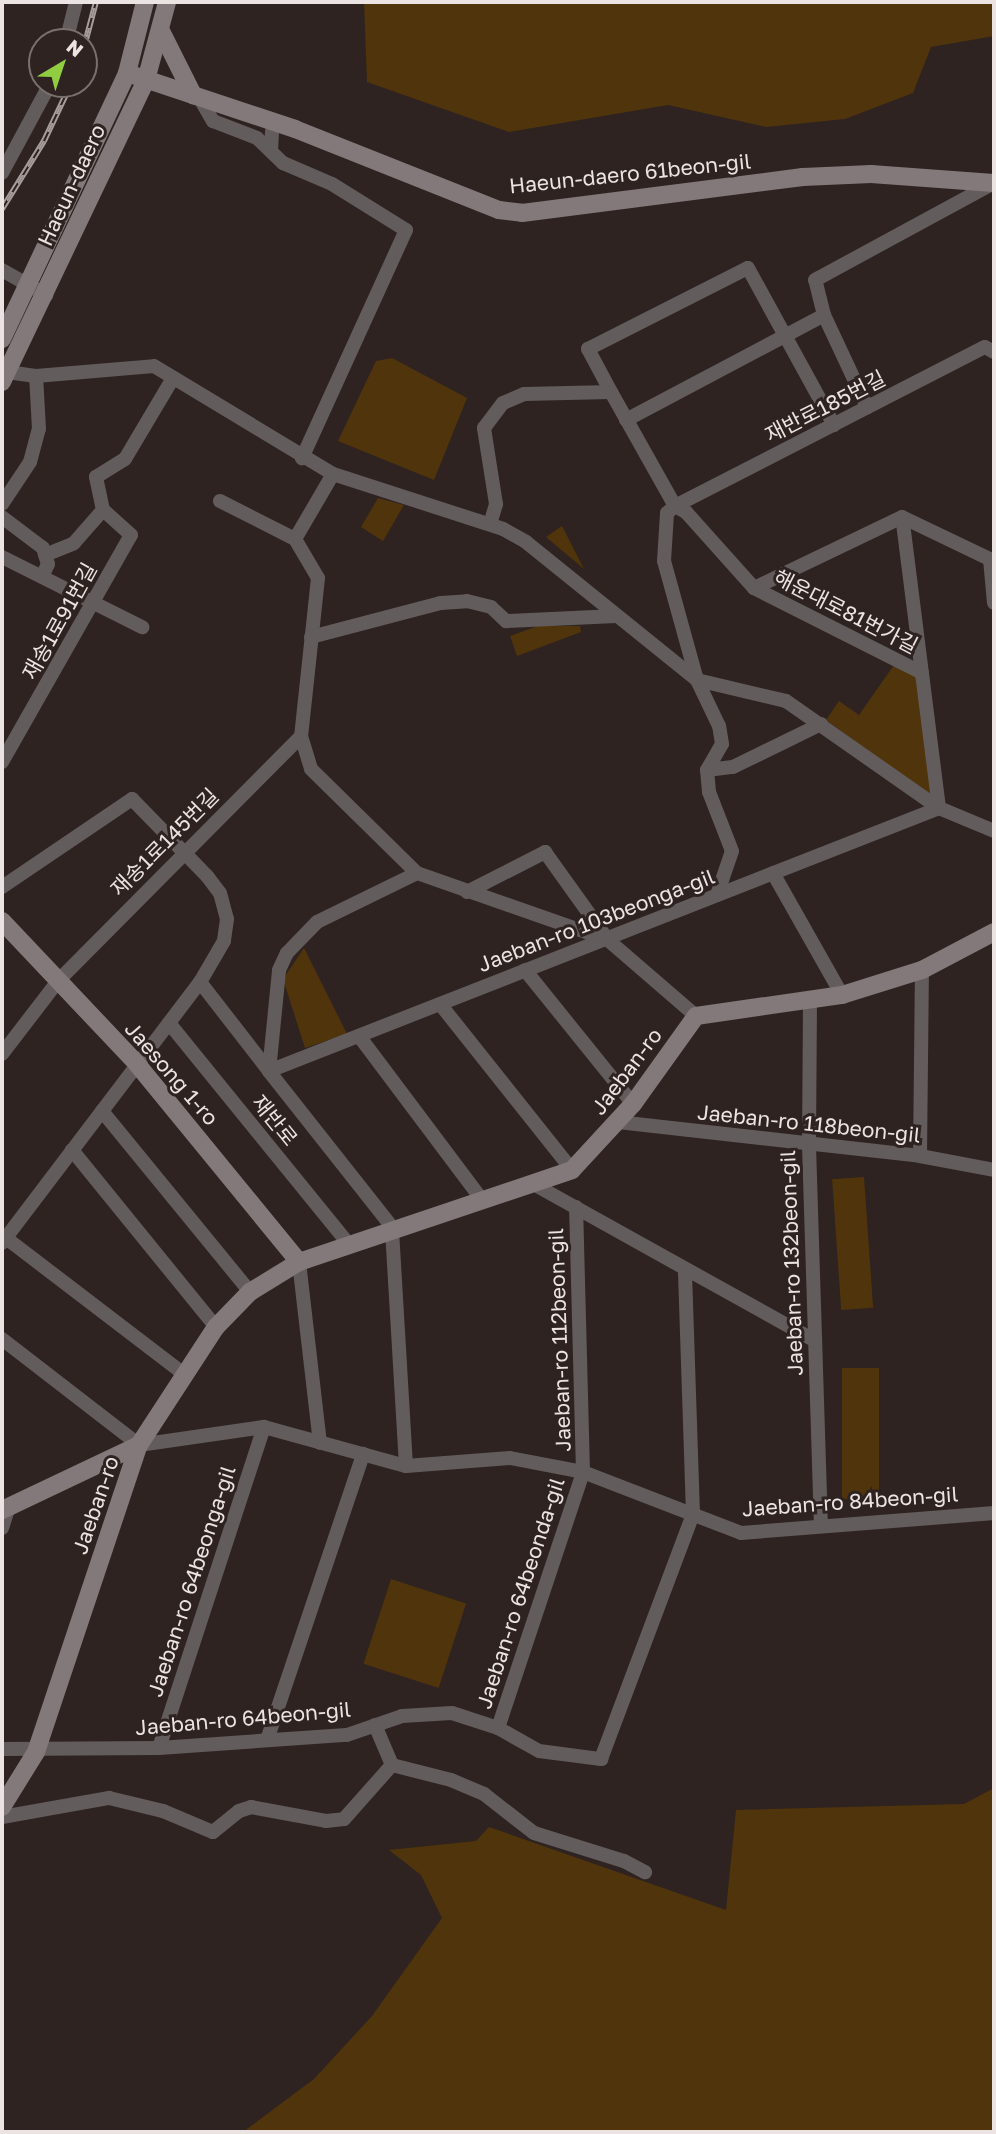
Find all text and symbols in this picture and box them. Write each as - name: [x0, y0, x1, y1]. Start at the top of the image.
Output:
- north arrow: [28, 28, 98, 98]
- text: N: [62, 34, 88, 61]
- street label: Haeun-daero: [32, 120, 110, 250]
- street label: Haeun-daero 61beon-gil: [508, 148, 752, 198]
- street label: 재반로185번길: [761, 365, 889, 447]
- street label: 재송1로91번길: [17, 558, 101, 684]
- street label: 해운대로81번가길: [770, 564, 922, 658]
- street label: 재송1로145번길: [105, 783, 223, 901]
- street label: Jaeban-ro 103beonga-gil: [474, 863, 718, 977]
- street label: Jaesong 1-ro: [120, 1016, 224, 1130]
- street label: Jaeban-ro: [585, 1023, 667, 1119]
- street label: 재반로: [247, 1090, 303, 1150]
- street label: Jaeban-ro 118beon-gil: [696, 1099, 922, 1147]
- street label: Jaeban-ro 132beon-gil: [774, 1150, 808, 1376]
- street label: Jaeban-ro 112beon-gil: [543, 1228, 575, 1452]
- street label: Jaeban-ro: [66, 1453, 124, 1557]
- street label: Jaeban-ro 64beonga-gil: [142, 1462, 240, 1700]
- street label: Jaeban-ro 64beonda-gil: [471, 1474, 569, 1712]
- street label: Jaeban-ro 84beon-gil: [741, 1481, 959, 1521]
- street label: Jaeban-ro 64beon-gil: [134, 1696, 352, 1740]

